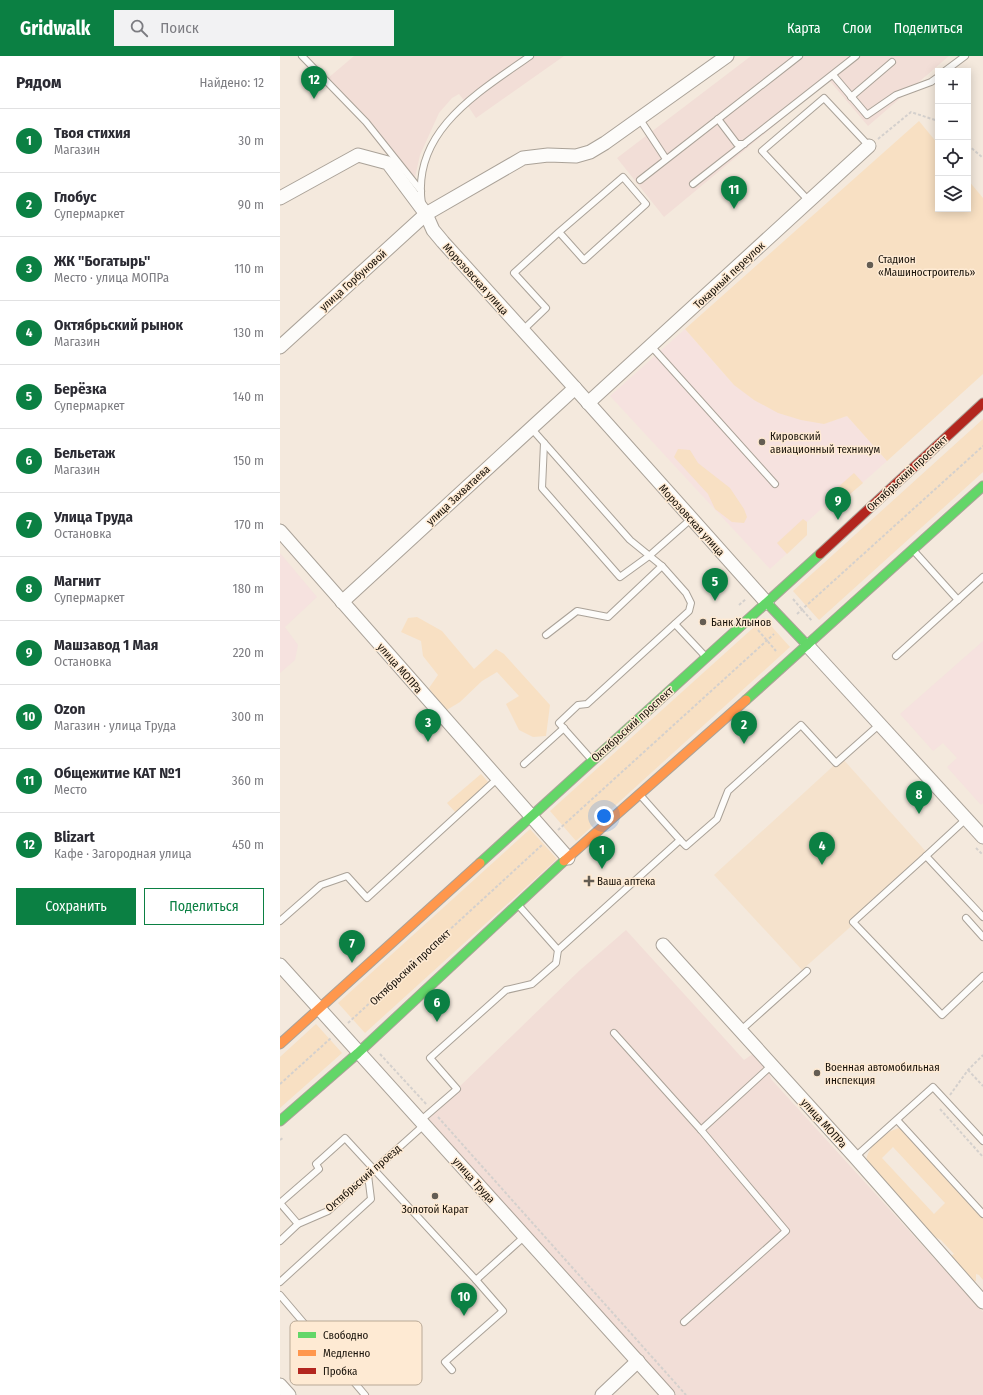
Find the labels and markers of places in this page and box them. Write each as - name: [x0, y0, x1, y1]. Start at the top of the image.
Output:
- pin: 12: [301, 66, 327, 99]
- pin: 11: [721, 176, 747, 209]
- place label: Стадион «Машиностроитель»: [878, 253, 976, 279]
- marker: Стадион «Машиностроитель»: [865, 260, 875, 270]
- place label: Кировский авиационный техникум: [770, 430, 880, 456]
- marker: Кировский авиационный техникум: [757, 437, 767, 447]
- pin: 9: [825, 487, 851, 520]
- pin: 5: [702, 568, 728, 601]
- place label: Банк Хлынов: [711, 616, 771, 629]
- marker: Банк Хлынов: [698, 617, 708, 627]
- pin: 3: [415, 709, 441, 742]
- pin: 2: [731, 711, 757, 744]
- pin: 8: [906, 781, 932, 814]
- pin: 4: [809, 832, 835, 865]
- pin: 1: [589, 836, 615, 869]
- place label: Ваша аптека: [597, 875, 655, 888]
- marker: Ваша аптека: [584, 876, 594, 886]
- pin: 7: [339, 930, 365, 963]
- pin: 6: [424, 989, 450, 1022]
- place label: Военная автомобильная инспекция: [825, 1061, 940, 1087]
- marker: Военная автомобильная инспекция: [812, 1068, 822, 1078]
- marker: Золотой Карат: [430, 1191, 440, 1201]
- place label: Золотой Карат: [401, 1203, 469, 1216]
- pin: 10: [451, 1283, 477, 1316]

